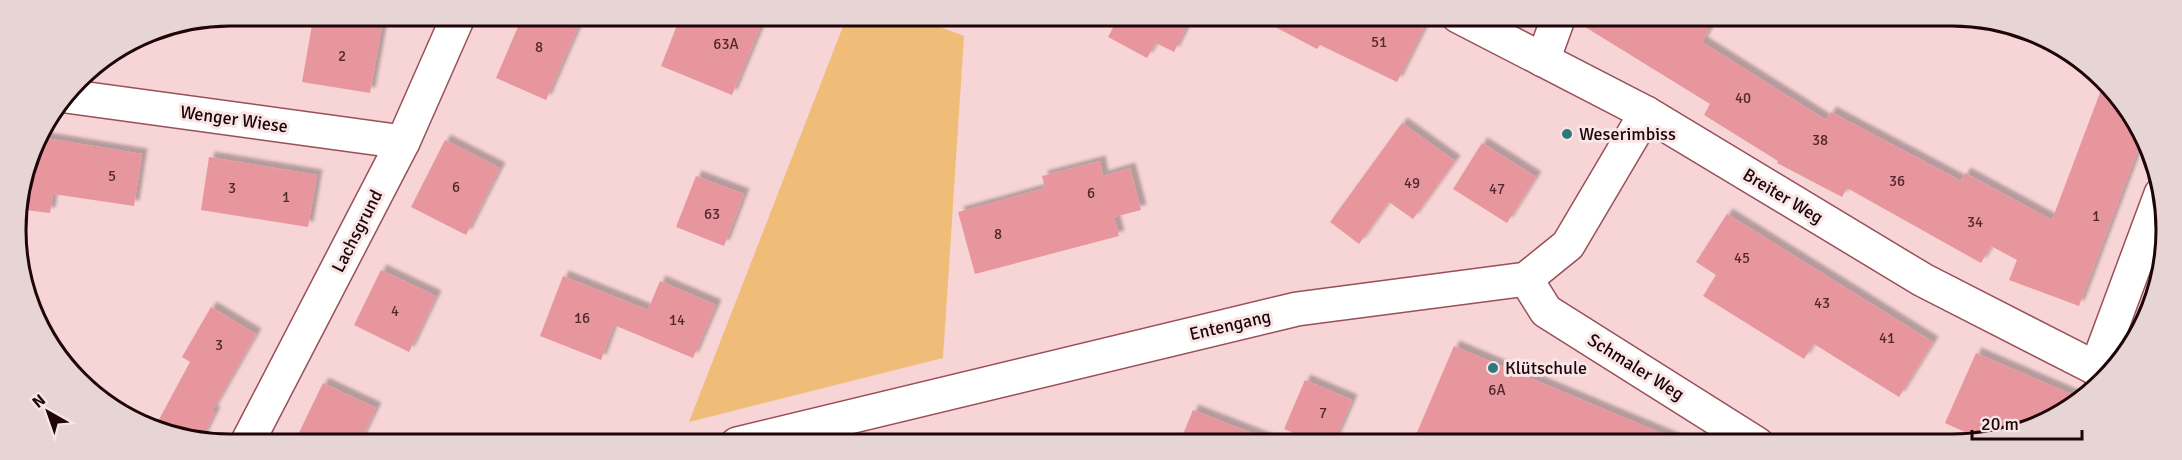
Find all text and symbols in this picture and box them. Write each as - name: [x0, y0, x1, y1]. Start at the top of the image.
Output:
- house number: 51: [1371, 33, 1387, 51]
- house number: 63A: [713, 35, 739, 53]
- house number: 8: [535, 38, 543, 56]
- house number: 2: [338, 47, 346, 65]
- house number: 40: [1735, 89, 1751, 107]
- street label: Wenger Wiese: [179, 101, 289, 137]
- place label: Weserimbiss: [1579, 123, 1676, 145]
- marker: Weserimbiss: [1560, 127, 1574, 141]
- house number: 38: [1812, 131, 1828, 149]
- street label: Breiter Weg: [1739, 164, 1827, 228]
- house number: 5: [108, 167, 116, 185]
- house number: 36: [1889, 172, 1905, 190]
- house number: 49: [1404, 174, 1420, 192]
- house number: 6: [452, 178, 460, 196]
- house number: 3: [228, 179, 236, 197]
- house number: 47: [1489, 180, 1505, 198]
- house number: 6: [1087, 184, 1095, 202]
- street label: Lachsgrund: [327, 186, 387, 276]
- house number: 1: [282, 188, 290, 206]
- house number: 63: [704, 205, 720, 223]
- house number: 1: [2092, 207, 2100, 225]
- house number: 34: [1967, 213, 1983, 231]
- house number: 8: [994, 225, 1002, 243]
- house number: 45: [1734, 249, 1750, 267]
- house number: 43: [1814, 294, 1830, 312]
- house number: 4: [391, 302, 399, 320]
- street label: Entengang: [1187, 305, 1273, 345]
- house number: 16: [574, 309, 590, 327]
- house number: 14: [669, 311, 685, 329]
- street label: Schmaler Weg: [1584, 329, 1688, 405]
- house number: 41: [1879, 329, 1895, 347]
- house number: 3: [215, 336, 223, 354]
- place label: Klütschule: [1505, 357, 1587, 379]
- marker: Klütschule: [1486, 361, 1500, 375]
- house number: 6A: [1488, 381, 1506, 399]
- north arrow: [18, 382, 78, 442]
- text: N: [28, 390, 50, 413]
- scale bar: [1972, 403, 2082, 441]
- house number: 7: [1319, 404, 1327, 422]
- text: 20 m: [1981, 413, 2019, 435]

